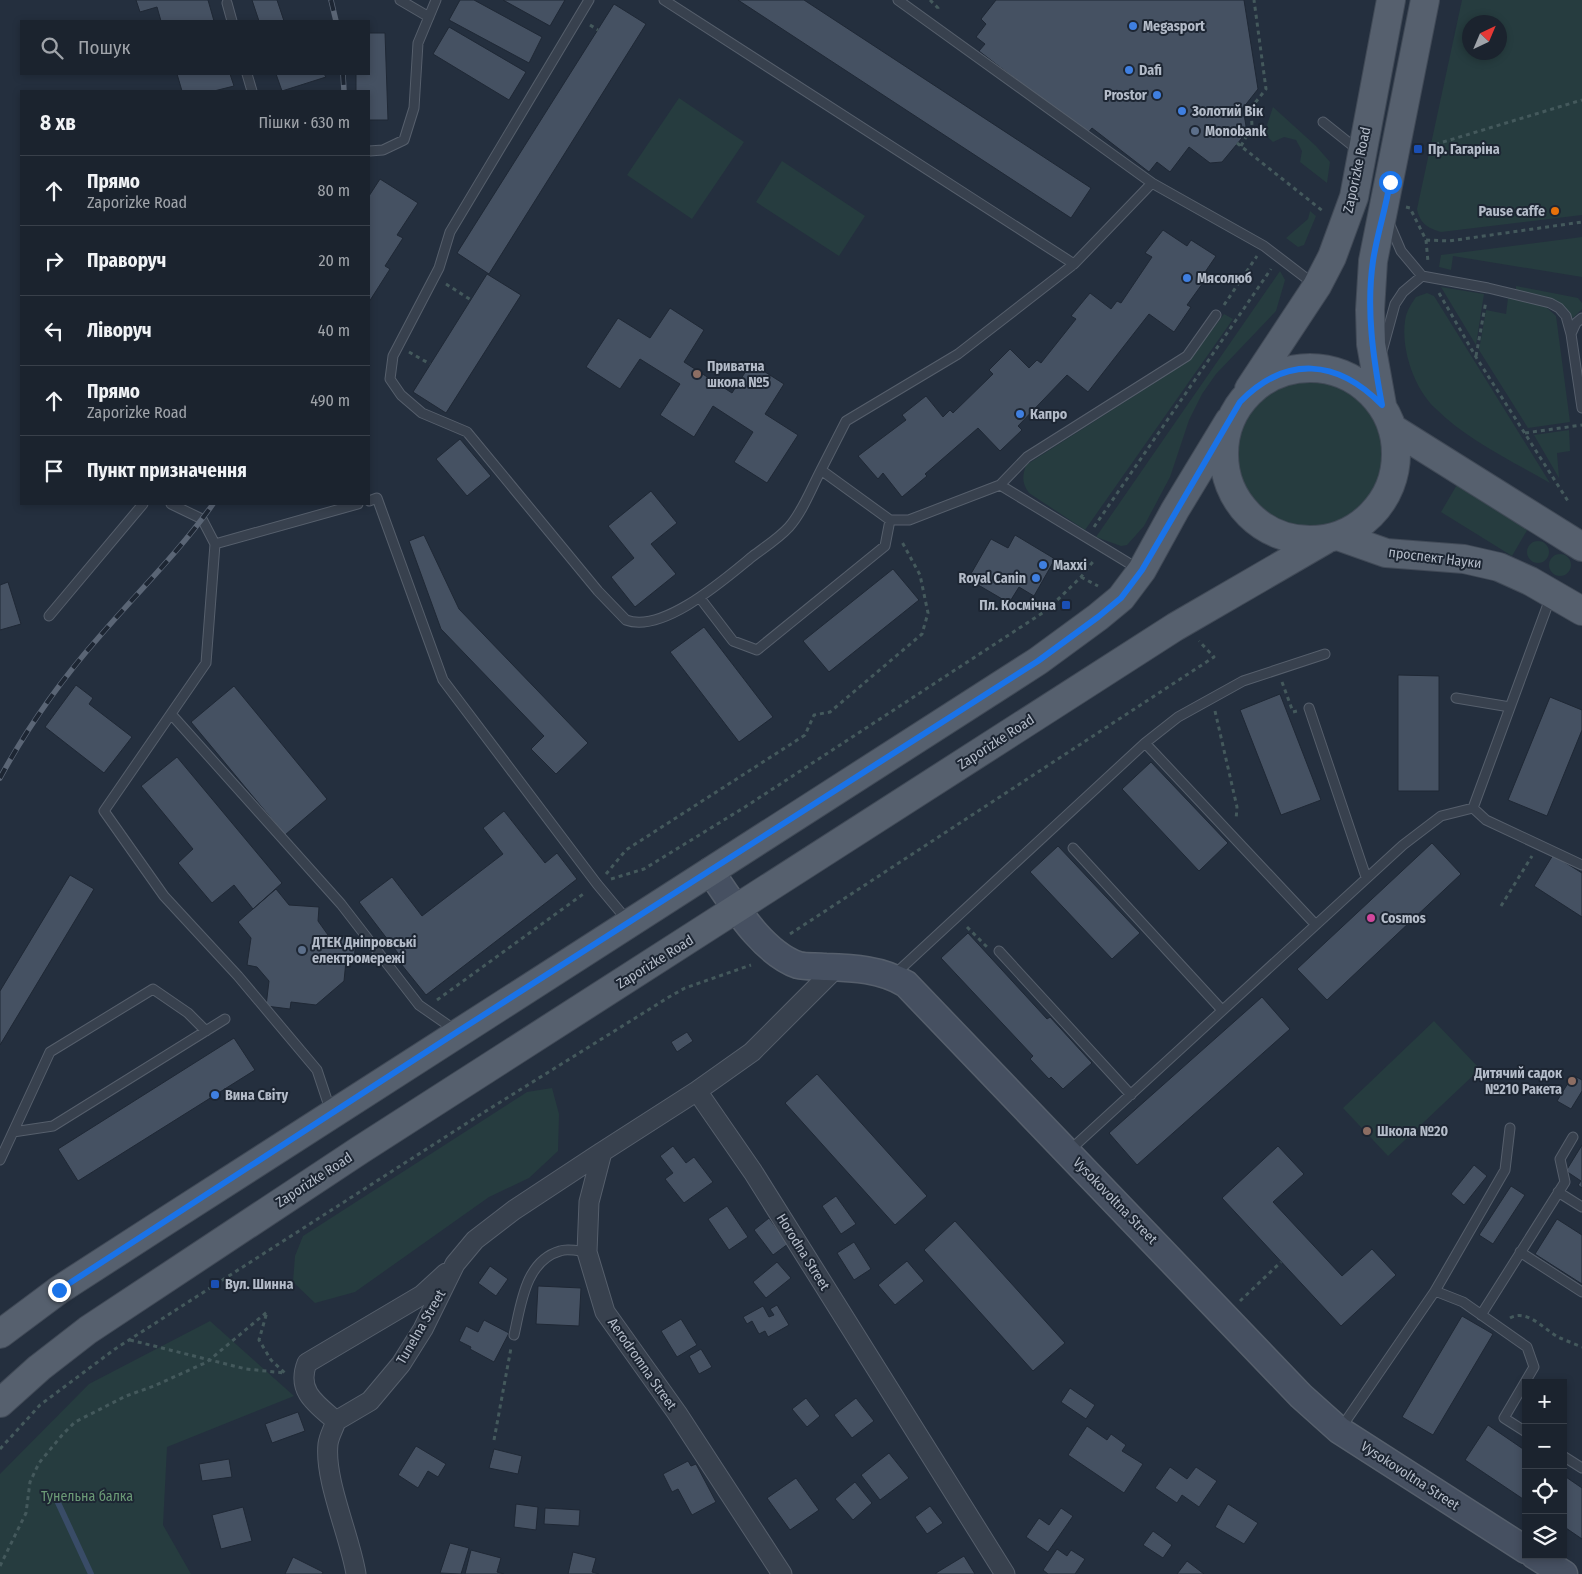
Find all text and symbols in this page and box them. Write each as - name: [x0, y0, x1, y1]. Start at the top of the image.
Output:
- north arrow: [1462, 15, 1507, 60]
- place label: Megasport: [1143, 18, 1206, 35]
- search box: [20, 20, 370, 75]
- marker: Megasport: [1127, 20, 1139, 32]
- icon: search: [38, 34, 66, 62]
- text: Пошук: [78, 36, 130, 59]
- place label: Dafi: [1139, 62, 1162, 79]
- marker: Dafi: [1123, 64, 1135, 76]
- place label: Prostor: [1104, 87, 1148, 104]
- marker: Prostor: [1151, 89, 1163, 101]
- place label: Золотий Вік: [1191, 103, 1264, 120]
- marker: Золотий Вік: [1176, 105, 1188, 117]
- text: 8 хв: [40, 110, 76, 136]
- text: Пішки · 630 m: [258, 113, 350, 132]
- place label: Monobank: [1205, 123, 1267, 140]
- marker: Monobank: [1189, 125, 1201, 137]
- street label: Zaporizke Road: [1340, 125, 1374, 215]
- place label: Пр. Гагаріна: [1428, 141, 1500, 158]
- marker: Пр. Гагаріна: [1412, 143, 1424, 155]
- text: Прямо: [87, 170, 140, 193]
- route start: [1379, 171, 1402, 194]
- icon: ahead: [40, 177, 68, 205]
- text: 80 m: [318, 181, 350, 200]
- text: Zaporizke Road: [87, 193, 187, 212]
- place label: Pause caffe: [1479, 203, 1545, 220]
- marker: Pause caffe: [1549, 205, 1561, 217]
- icon: right: [40, 247, 68, 275]
- text: Праворуч: [87, 249, 166, 272]
- text: 20 m: [319, 251, 350, 270]
- place label: Мясолюб: [1197, 270, 1252, 287]
- marker: Мясолюб: [1181, 272, 1193, 284]
- icon: left: [40, 317, 68, 345]
- text: Ліворуч: [87, 319, 152, 342]
- text: 40 m: [318, 321, 350, 340]
- place label: Приватна школа №5: [707, 358, 769, 391]
- marker: Приватна школа №5: [691, 368, 703, 380]
- text: Прямо: [87, 380, 140, 403]
- icon: ahead: [40, 387, 68, 415]
- text: 490 m: [310, 391, 350, 410]
- text: Zaporizke Road: [87, 403, 187, 422]
- place label: Капро: [1030, 406, 1068, 423]
- marker: Капро: [1014, 408, 1026, 420]
- icon: arrive: [40, 457, 68, 485]
- text: Пункт призначення: [87, 459, 247, 482]
- street label: проспект Науки: [1388, 544, 1482, 572]
- place label: Maxxi: [1053, 557, 1087, 574]
- marker: Maxxi: [1037, 559, 1049, 571]
- place label: Royal Canin: [959, 570, 1026, 587]
- marker: Royal Canin: [1030, 572, 1042, 584]
- place label: Пл. Космічна: [979, 597, 1056, 614]
- marker: Пл. Космічна: [1060, 599, 1072, 611]
- street label: Zaporizke Road: [955, 711, 1037, 773]
- place label: Cosmos: [1381, 910, 1426, 927]
- marker: Cosmos: [1365, 912, 1377, 924]
- street label: Zaporizke Road: [613, 932, 697, 992]
- place label: ДТЕК Дніпровські електромережі: [311, 934, 417, 967]
- marker: ДТЕК Дніпровські електромережі: [296, 944, 308, 956]
- place label: Дитячий садок №210 Ракета: [1473, 1065, 1563, 1098]
- marker: Дитячий садок №210 Ракета: [1566, 1075, 1578, 1087]
- place label: Вина Світу: [225, 1087, 289, 1104]
- marker: Вина Світу: [209, 1089, 221, 1101]
- place label: Школа №20: [1377, 1123, 1449, 1140]
- marker: Школа №20: [1361, 1125, 1373, 1137]
- street label: Zaporizke Road: [273, 1149, 355, 1211]
- street label: Vysokovoltna Street: [1069, 1154, 1161, 1248]
- street label: Horodna Street: [773, 1211, 834, 1294]
- place label: Вул. Шинна: [225, 1276, 293, 1293]
- marker: Вул. Шинна: [209, 1278, 221, 1290]
- route end: [48, 1279, 71, 1302]
- street label: Tunelna Street: [393, 1286, 449, 1367]
- street label: Aerodromna Street: [604, 1315, 680, 1414]
- map controls: [1522, 1379, 1567, 1559]
- button: +: [1522, 1379, 1567, 1424]
- button: −: [1522, 1424, 1567, 1469]
- street label: Vysokovoltna Street: [1358, 1438, 1463, 1514]
- button: locate: [1522, 1469, 1567, 1514]
- park label: Тунельна балка: [41, 1488, 133, 1505]
- button: layers: [1522, 1514, 1567, 1559]

